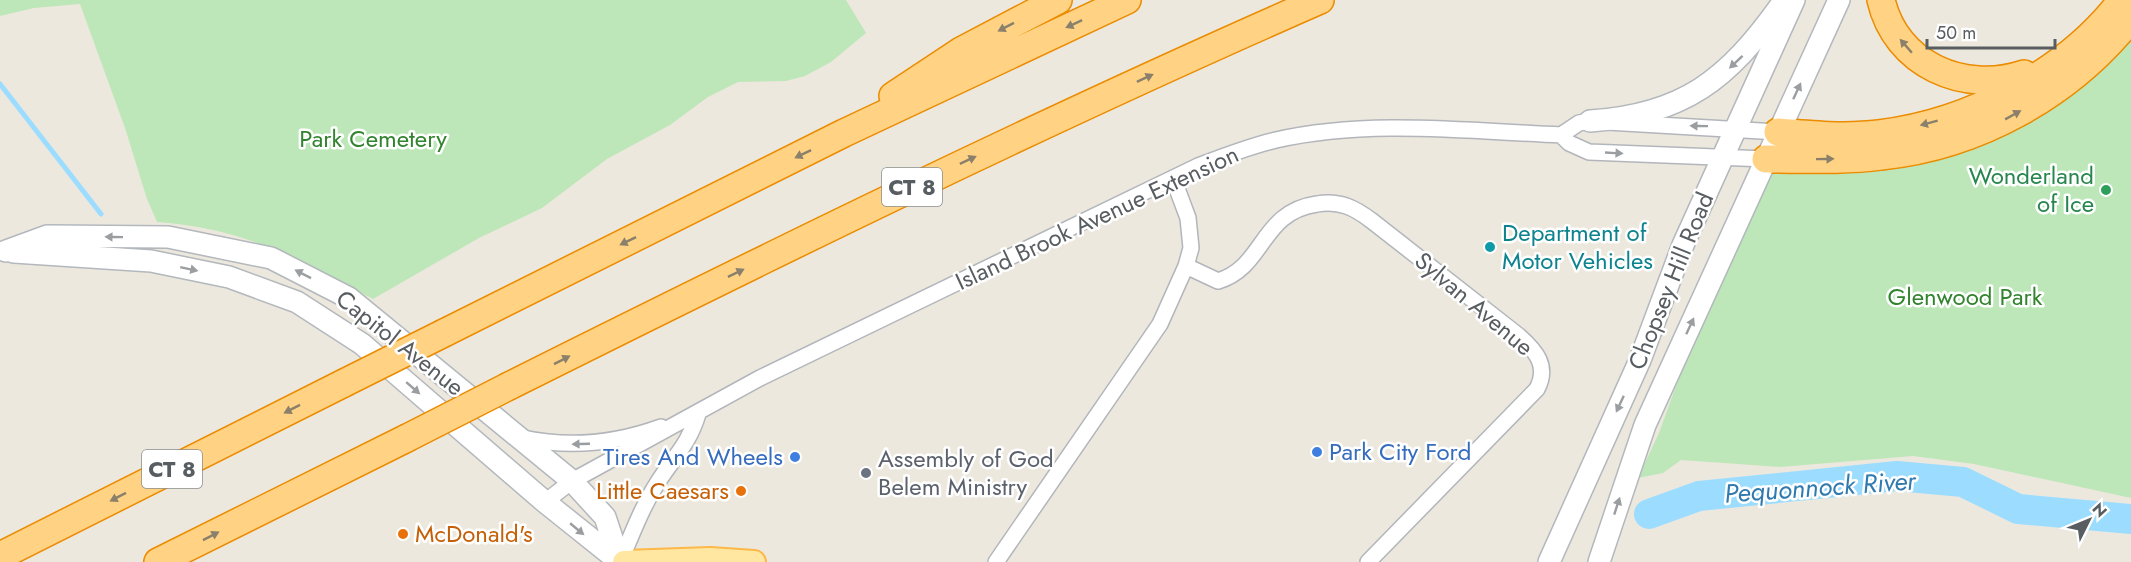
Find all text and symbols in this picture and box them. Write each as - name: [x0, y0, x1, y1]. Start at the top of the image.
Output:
- scale bar: [1927, 12, 2054, 50]
- one-way arrow: [1065, 20, 1082, 29]
- text: 50 m: [1936, 20, 1976, 46]
- one-way arrow: [997, 22, 1015, 32]
- one-way arrow: [1900, 39, 1913, 54]
- one-way arrow: [1728, 55, 1743, 69]
- one-way arrow: [1136, 72, 1154, 82]
- one-way arrow: [1792, 82, 1802, 100]
- one-way arrow: [2004, 110, 2021, 120]
- one-way arrow: [1919, 119, 1938, 129]
- park label: Park Cemetery: [299, 121, 447, 156]
- one-way arrow: [1690, 121, 1709, 131]
- street label: Island Brook Avenue Extension: [949, 136, 1244, 299]
- one-way arrow: [794, 148, 812, 158]
- one-way arrow: [1604, 148, 1623, 157]
- one-way arrow: [1815, 154, 1834, 164]
- one-way arrow: [960, 156, 977, 165]
- place label: Wonderland of Ice: [1969, 158, 2094, 221]
- road number: CT 8: [882, 168, 942, 206]
- marker: Wonderland of Ice: [2099, 183, 2113, 197]
- street label: Chopsey Hill Road: [1619, 187, 1722, 375]
- place label: Department of Motor Vehicles: [1502, 215, 1653, 278]
- one-way arrow: [105, 232, 124, 242]
- one-way arrow: [620, 236, 637, 245]
- marker: Department of Motor Vehicles: [1483, 240, 1497, 254]
- street label: Sylvan Avenue: [1407, 243, 1541, 364]
- one-way arrow: [180, 265, 199, 274]
- one-way arrow: [728, 268, 745, 278]
- one-way arrow: [295, 270, 312, 279]
- park label: Glenwood Park: [1888, 279, 2043, 314]
- street label: Capitol Avenue: [329, 281, 472, 404]
- one-way arrow: [1685, 316, 1695, 334]
- one-way arrow: [553, 355, 570, 365]
- one-way arrow: [405, 381, 420, 394]
- one-way arrow: [1615, 396, 1624, 413]
- one-way arrow: [283, 404, 301, 414]
- place label: Park City Ford: [1329, 434, 1471, 469]
- one-way arrow: [571, 439, 590, 448]
- place label: Tires And Wheels: [603, 439, 783, 474]
- place label: Assembly of God Belem Ministry: [878, 441, 1054, 504]
- marker: Park City Ford: [1310, 445, 1324, 459]
- road number: CT 8: [142, 450, 202, 488]
- marker: Tires And Wheels: [788, 450, 802, 464]
- water label: Pequonnock River: [1723, 461, 1918, 513]
- marker: Assembly of God Belem Ministry: [859, 466, 873, 480]
- place label: Little Caesars: [596, 473, 729, 508]
- marker: Little Caesars: [734, 484, 748, 498]
- north arrow: [2059, 490, 2119, 550]
- one-way arrow: [109, 492, 126, 501]
- one-way arrow: [1613, 497, 1622, 515]
- text: N: [2087, 498, 2112, 523]
- place label: McDonald's: [415, 516, 533, 551]
- one-way arrow: [569, 522, 584, 535]
- marker: McDonald's: [396, 527, 410, 541]
- one-way arrow: [202, 531, 219, 541]

